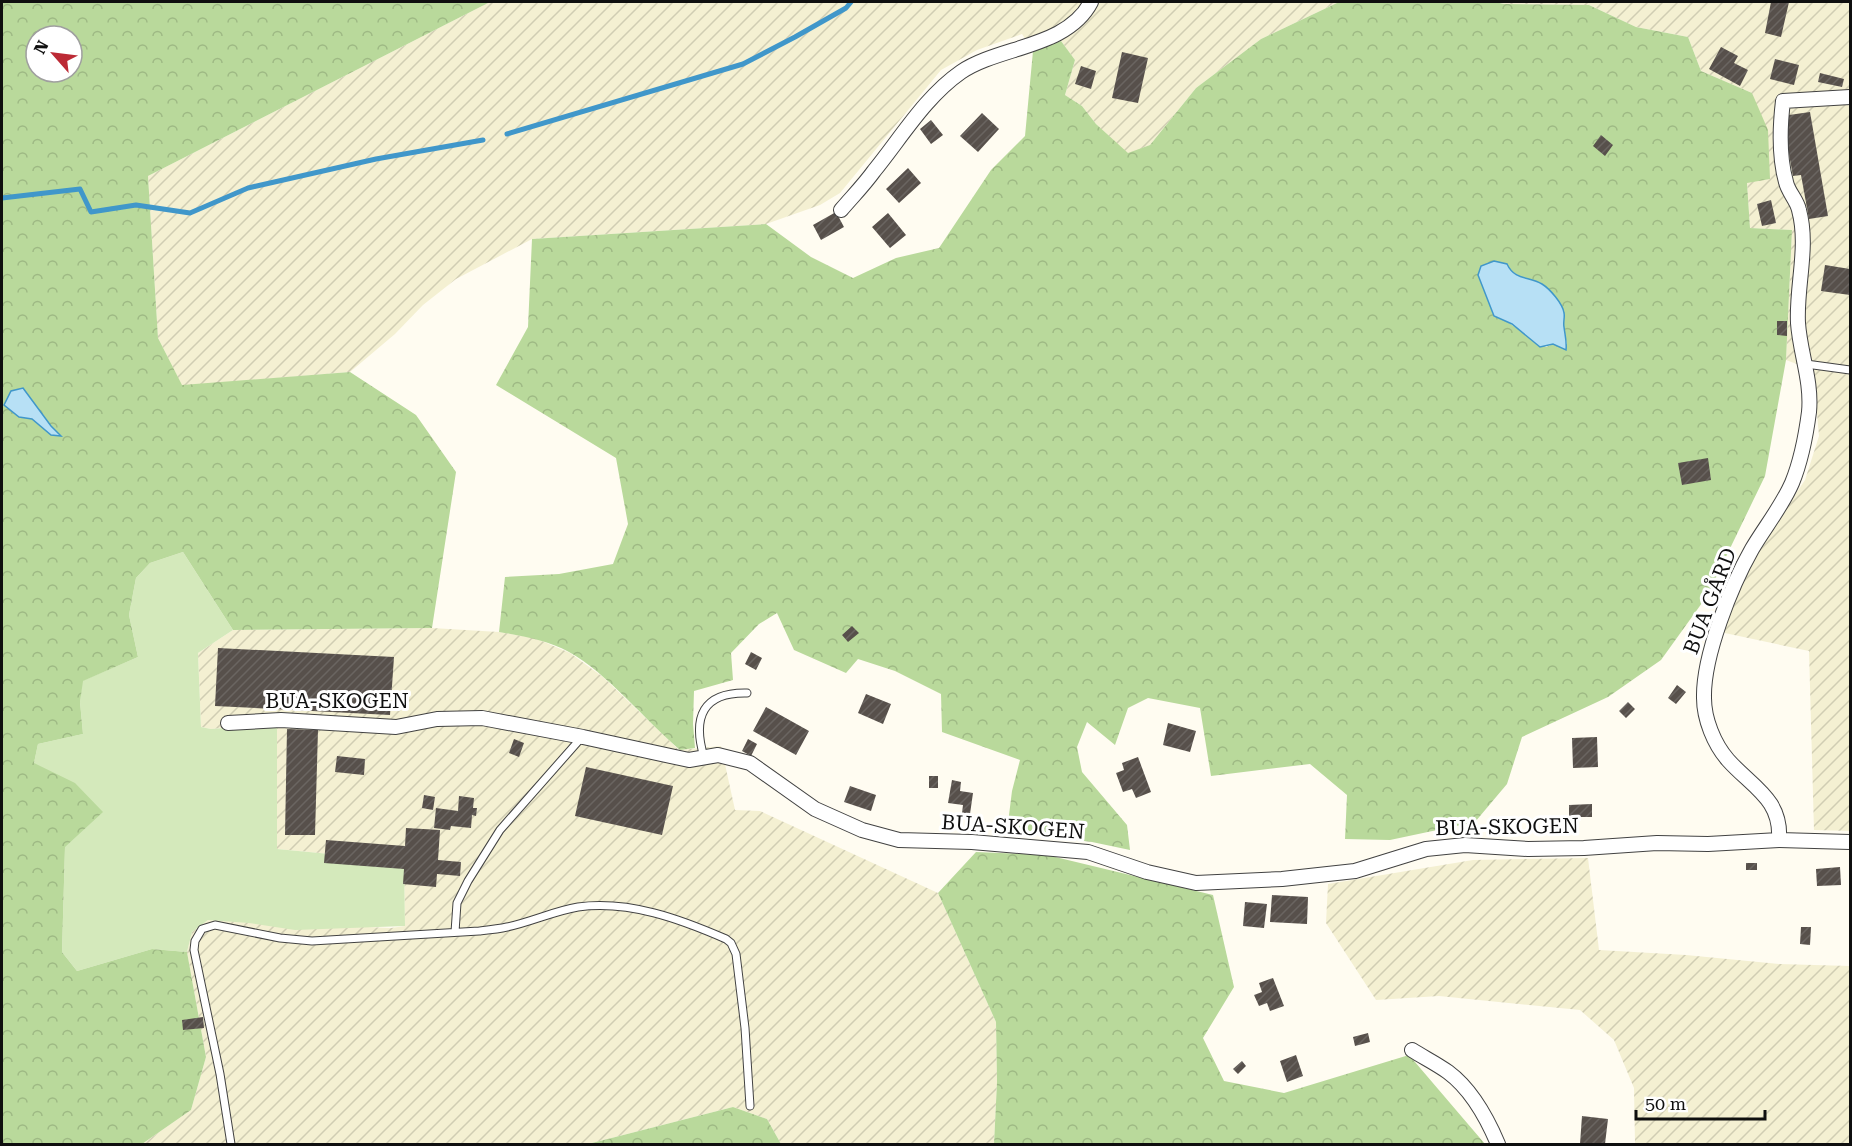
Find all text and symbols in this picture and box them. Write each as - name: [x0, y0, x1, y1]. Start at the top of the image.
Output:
- north arrow: [24, 24, 84, 84]
- text: N: [30, 37, 52, 57]
- street label: BUA GÅRD: [1678, 544, 1741, 658]
- street label: BUA-SKOGEN: [265, 689, 409, 713]
- street label: BUA-SKOGEN: [941, 810, 1086, 844]
- street label: BUA-SKOGEN: [1435, 814, 1579, 840]
- scale bar: [1636, 1083, 1765, 1121]
- text: 50 m: [1645, 1093, 1686, 1114]

